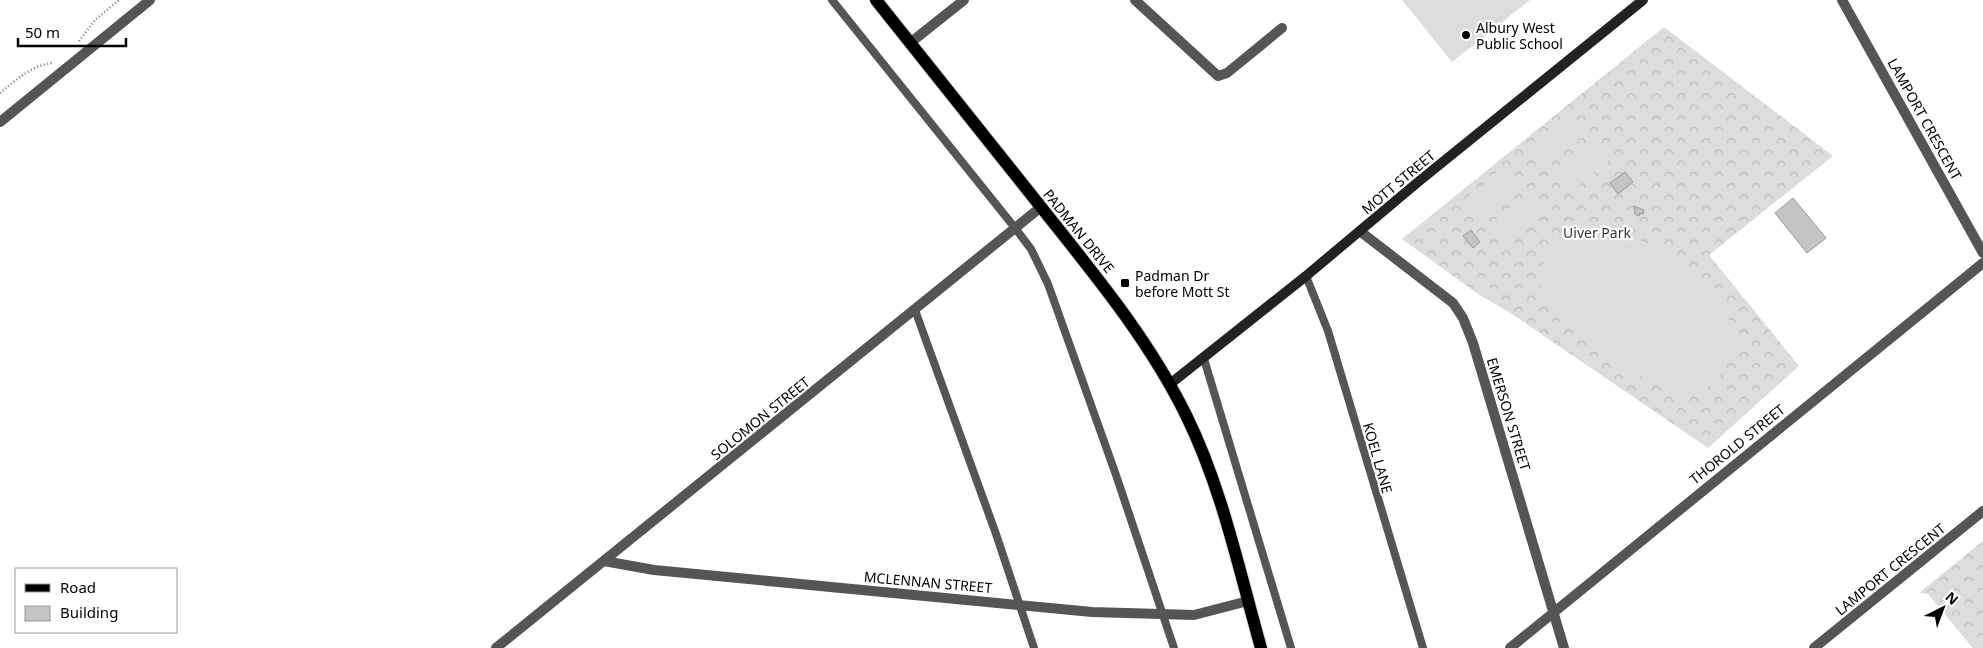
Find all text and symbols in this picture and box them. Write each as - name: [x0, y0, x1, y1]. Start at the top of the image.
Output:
- scale bar: [18, 15, 125, 47]
- place label: Albury West Public School: [1476, 18, 1563, 53]
- text: 50 m: [25, 22, 60, 42]
- marker: Albury West Public School: [1460, 29, 1472, 41]
- street label: LAMPORT CRESCENT: [1884, 55, 1967, 184]
- street label: MOTT STREET: [1357, 146, 1439, 218]
- street label: PADMAN DRIVE: [1039, 185, 1119, 277]
- park label: Uiver Park: [1563, 223, 1631, 242]
- place label: Padman Dr before Mott St: [1135, 266, 1230, 301]
- marker: Padman Dr before Mott St: [1119, 277, 1131, 289]
- street label: EMERSON STREET: [1483, 355, 1535, 473]
- street label: SOLOMON STREET: [707, 372, 814, 464]
- street label: THOROLD STREET: [1685, 400, 1789, 488]
- street label: KOEL LANE: [1359, 420, 1397, 496]
- street label: LAMPORT CRESCENT: [1831, 519, 1949, 619]
- street label: MCLENNAN STREET: [863, 567, 993, 597]
- legend: [15, 568, 178, 633]
- text: Road: [60, 577, 96, 597]
- north arrow: [1918, 583, 1968, 633]
- text: N: [1941, 587, 1963, 609]
- text: Building: [60, 602, 118, 622]

